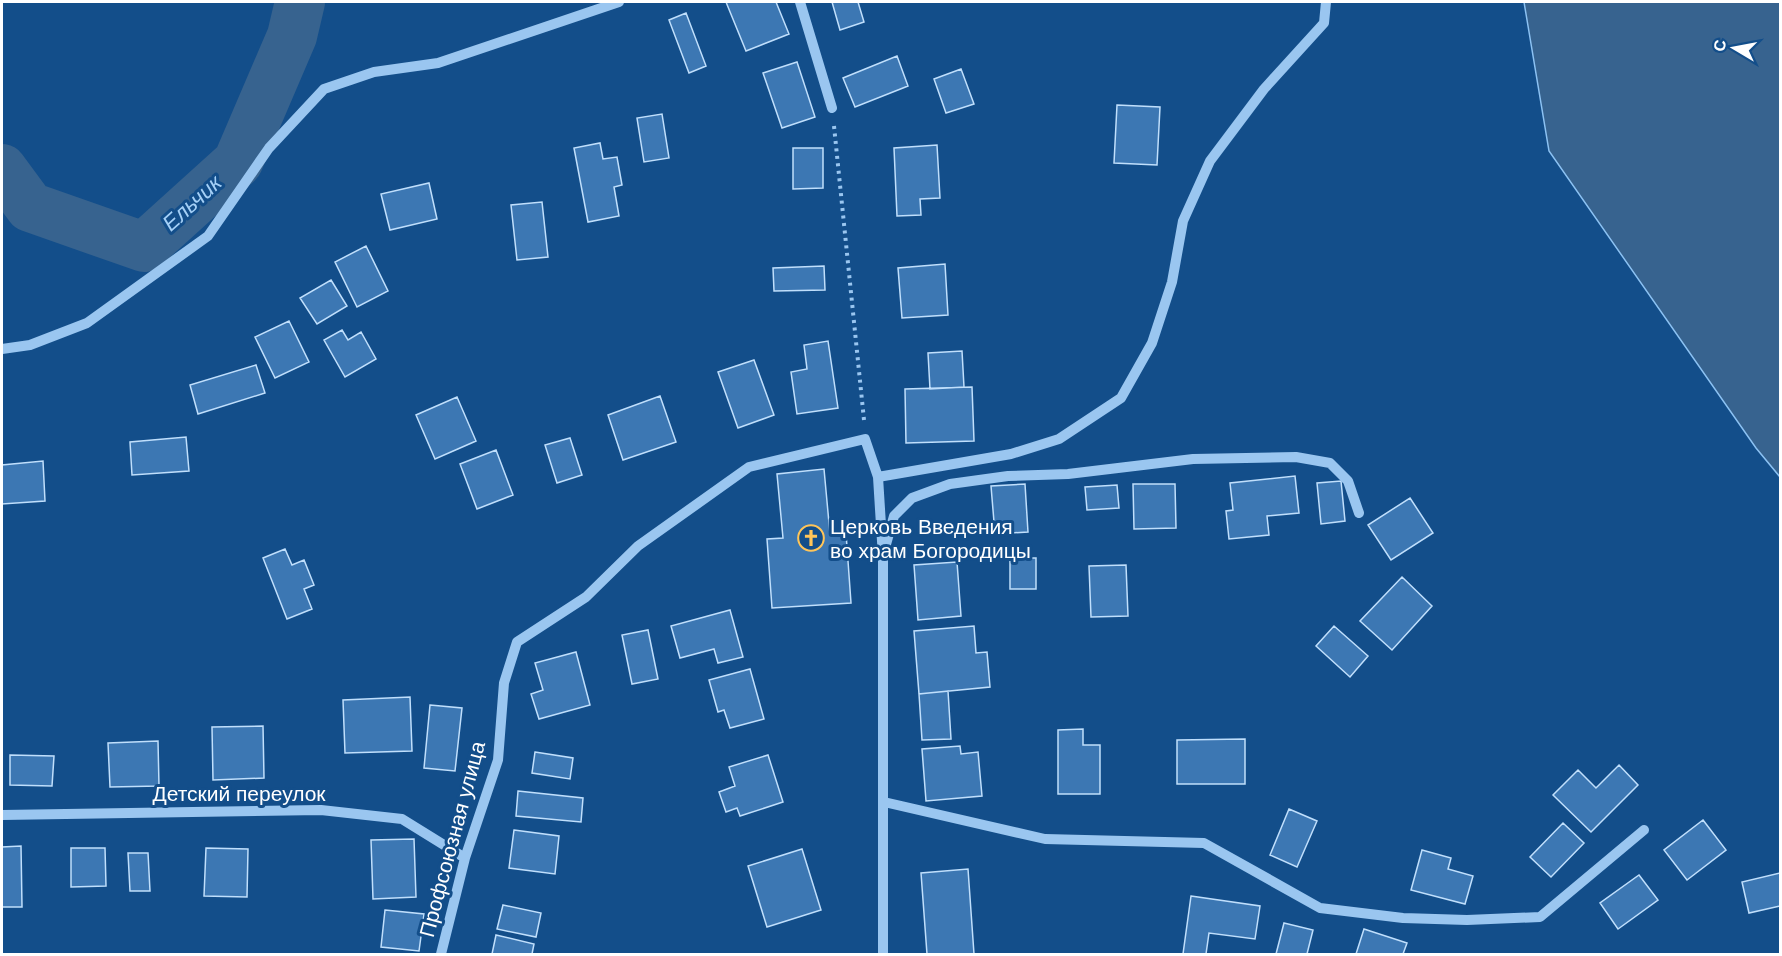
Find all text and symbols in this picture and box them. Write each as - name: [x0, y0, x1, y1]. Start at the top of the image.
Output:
- north arrow: [1704, 18, 1764, 78]
- text: С: [1710, 38, 1729, 53]
- water label: Ельчик: [157, 169, 228, 236]
- place label: Церковь Введения во храм Богородицы: [830, 515, 1031, 562]
- church icon: Церковь Введения во храм Богородицы: [796, 523, 826, 553]
- street label: Профсоюзная улица: [415, 738, 489, 939]
- street label: Детский переулок: [152, 782, 326, 805]

